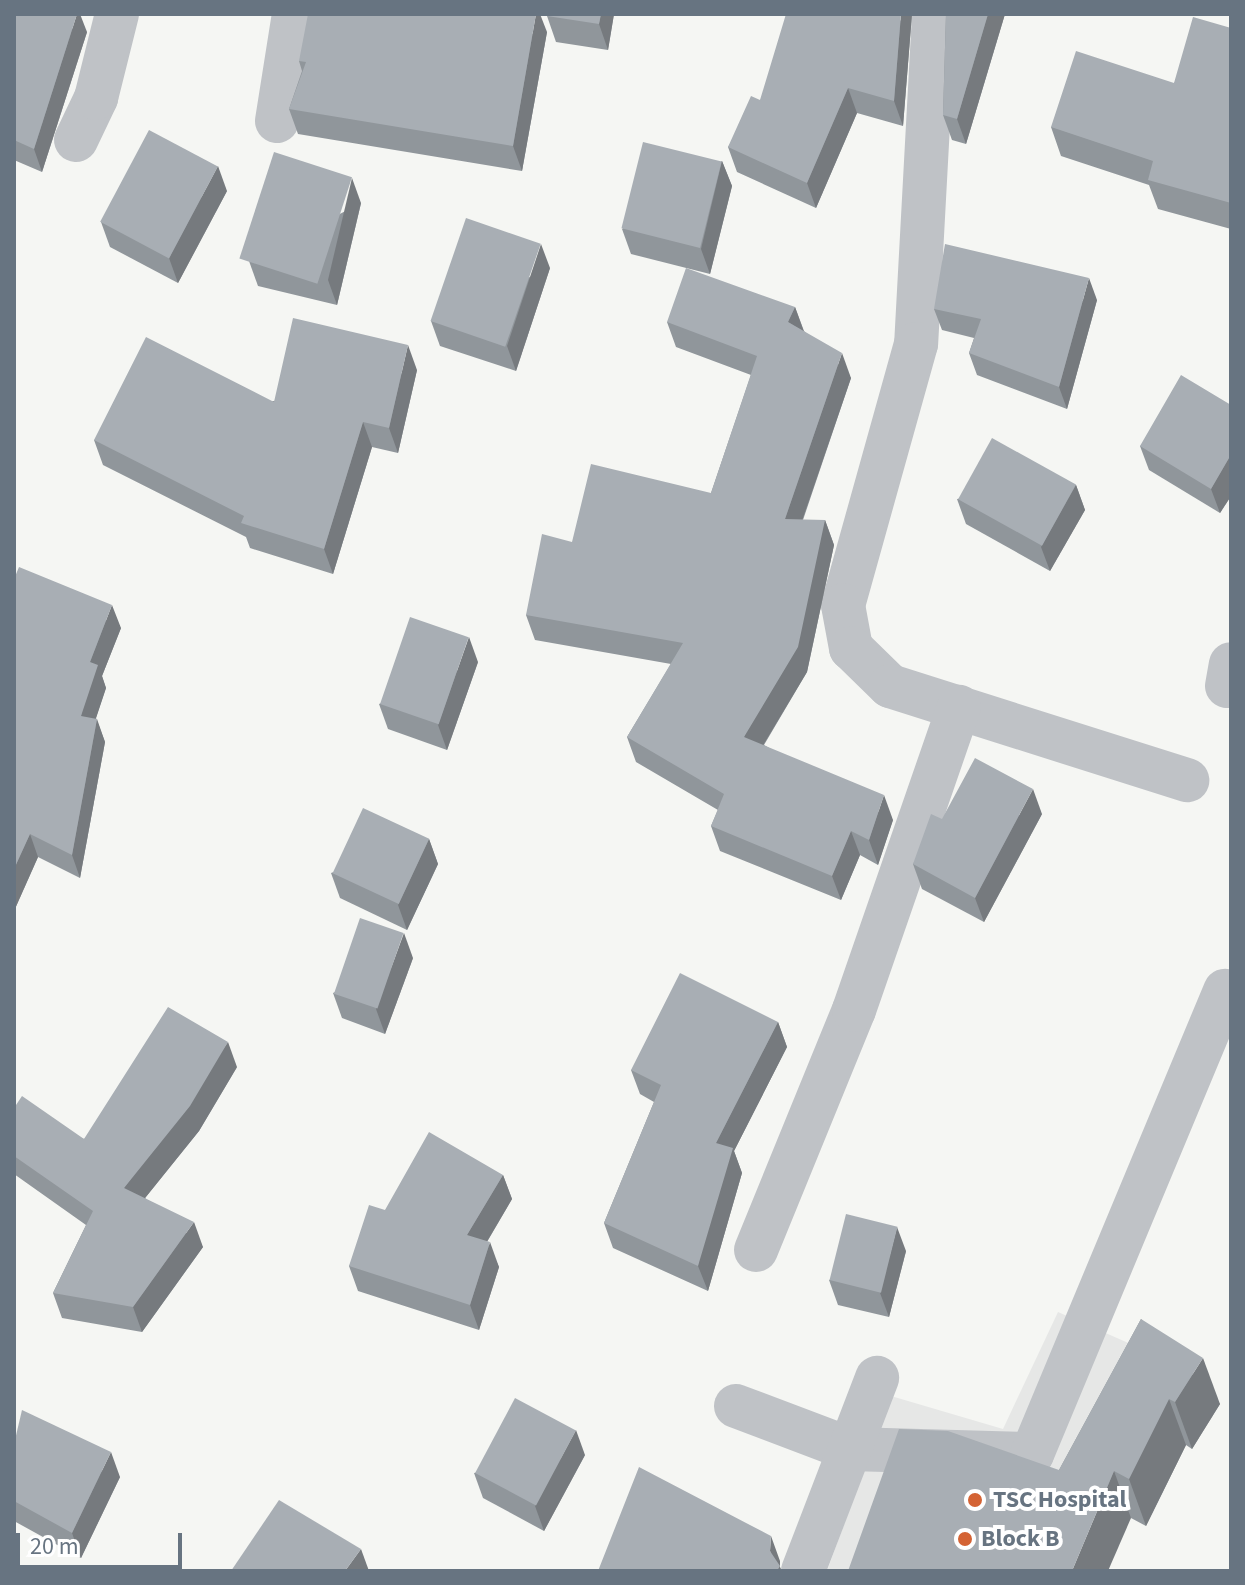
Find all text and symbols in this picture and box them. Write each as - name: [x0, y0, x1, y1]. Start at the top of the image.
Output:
- place label: TSC Hospital: [993, 1486, 1126, 1514]
- marker: TSC Hospital: [964, 1489, 986, 1511]
- scale bar: [20, 1517, 186, 1567]
- place label: Block B: [981, 1525, 1059, 1553]
- text: 20 m: [30, 1529, 79, 1564]
- marker: Block B: [956, 1530, 974, 1548]

